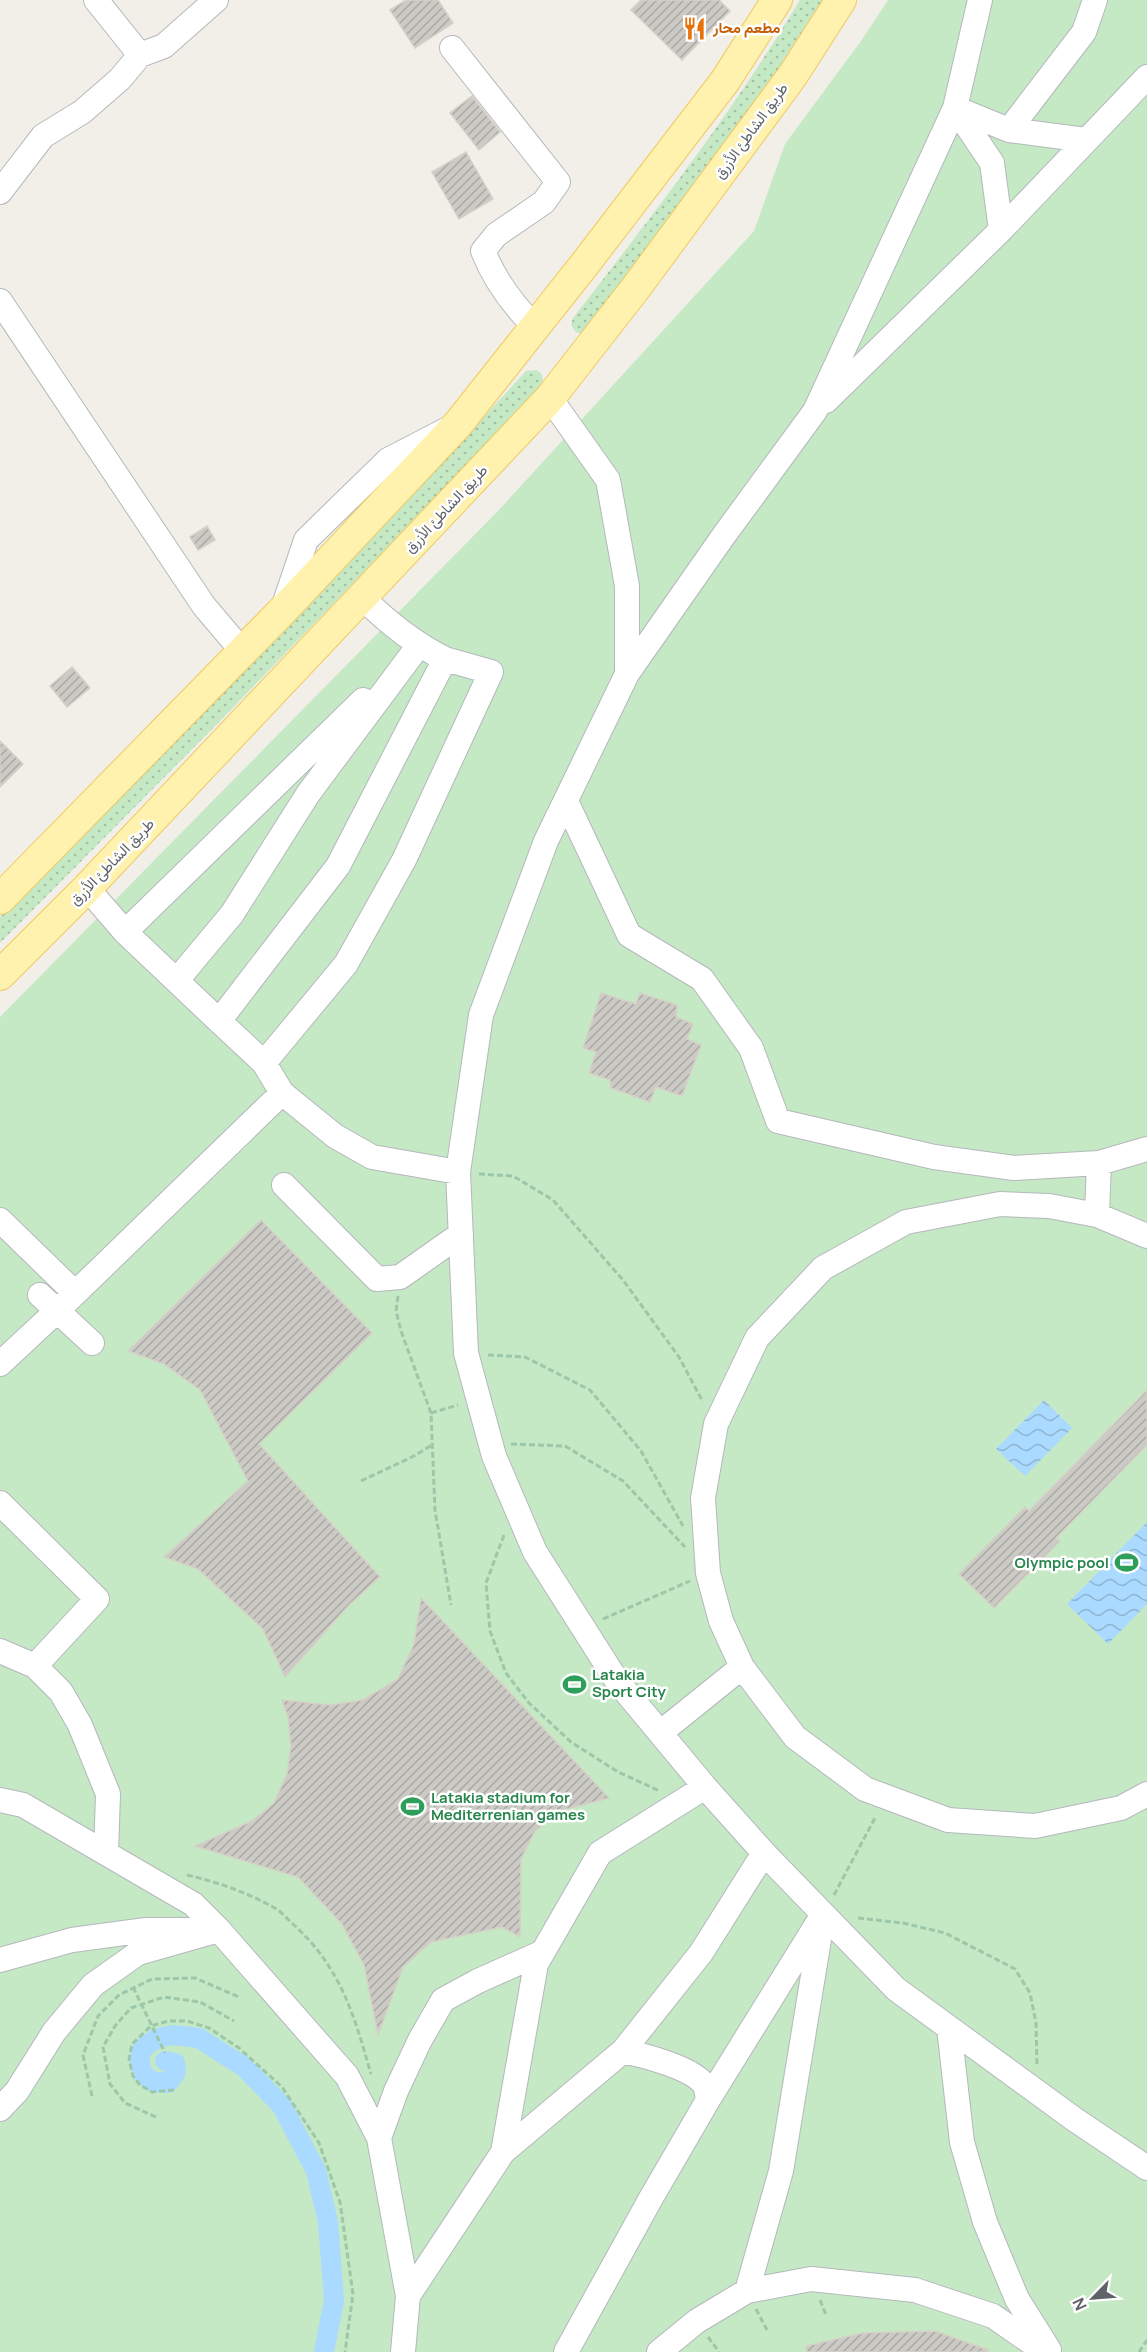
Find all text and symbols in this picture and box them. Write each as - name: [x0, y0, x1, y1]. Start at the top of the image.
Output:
- restaurant icon: مطعم محار: [682, 15, 708, 41]
- place label: مطعم محار: [712, 17, 780, 38]
- street label: طريق الشاطئ الأزرق: [709, 78, 793, 183]
- street label: طريق الشاطئ الأزرق: [399, 460, 492, 557]
- street label: طريق الشاطئ الأزرق: [65, 813, 159, 910]
- sports icon: Olympic pool: [1114, 1550, 1140, 1576]
- place label: Olympic pool: [1015, 1552, 1109, 1573]
- place label: Latakia Sport City: [592, 1664, 666, 1702]
- sports icon: Latakia Sport City: [561, 1671, 587, 1697]
- place label: Latakia stadium for Mediterrenian games: [431, 1787, 585, 1825]
- sports icon: Latakia stadium for Mediterrenian games: [400, 1794, 426, 1820]
- north arrow: [1063, 2268, 1123, 2328]
- text: N: [1067, 2294, 1092, 2314]

